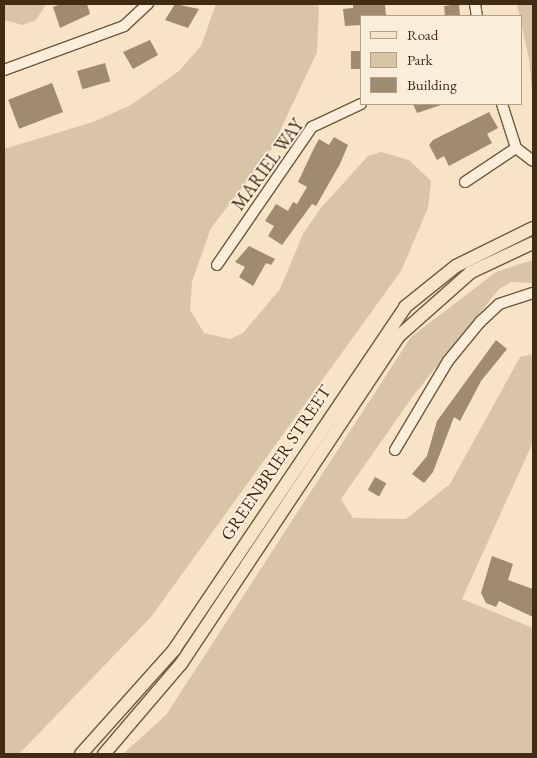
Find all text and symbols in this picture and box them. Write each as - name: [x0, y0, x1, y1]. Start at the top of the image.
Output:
- legend: [360, 15, 522, 105]
- text: Road: [407, 25, 438, 44]
- text: Park: [407, 50, 433, 69]
- text: Building: [407, 75, 457, 94]
- street label: MARIEL WAY: [228, 115, 308, 215]
- street label: GREENBRIER STREET: [216, 381, 336, 545]

